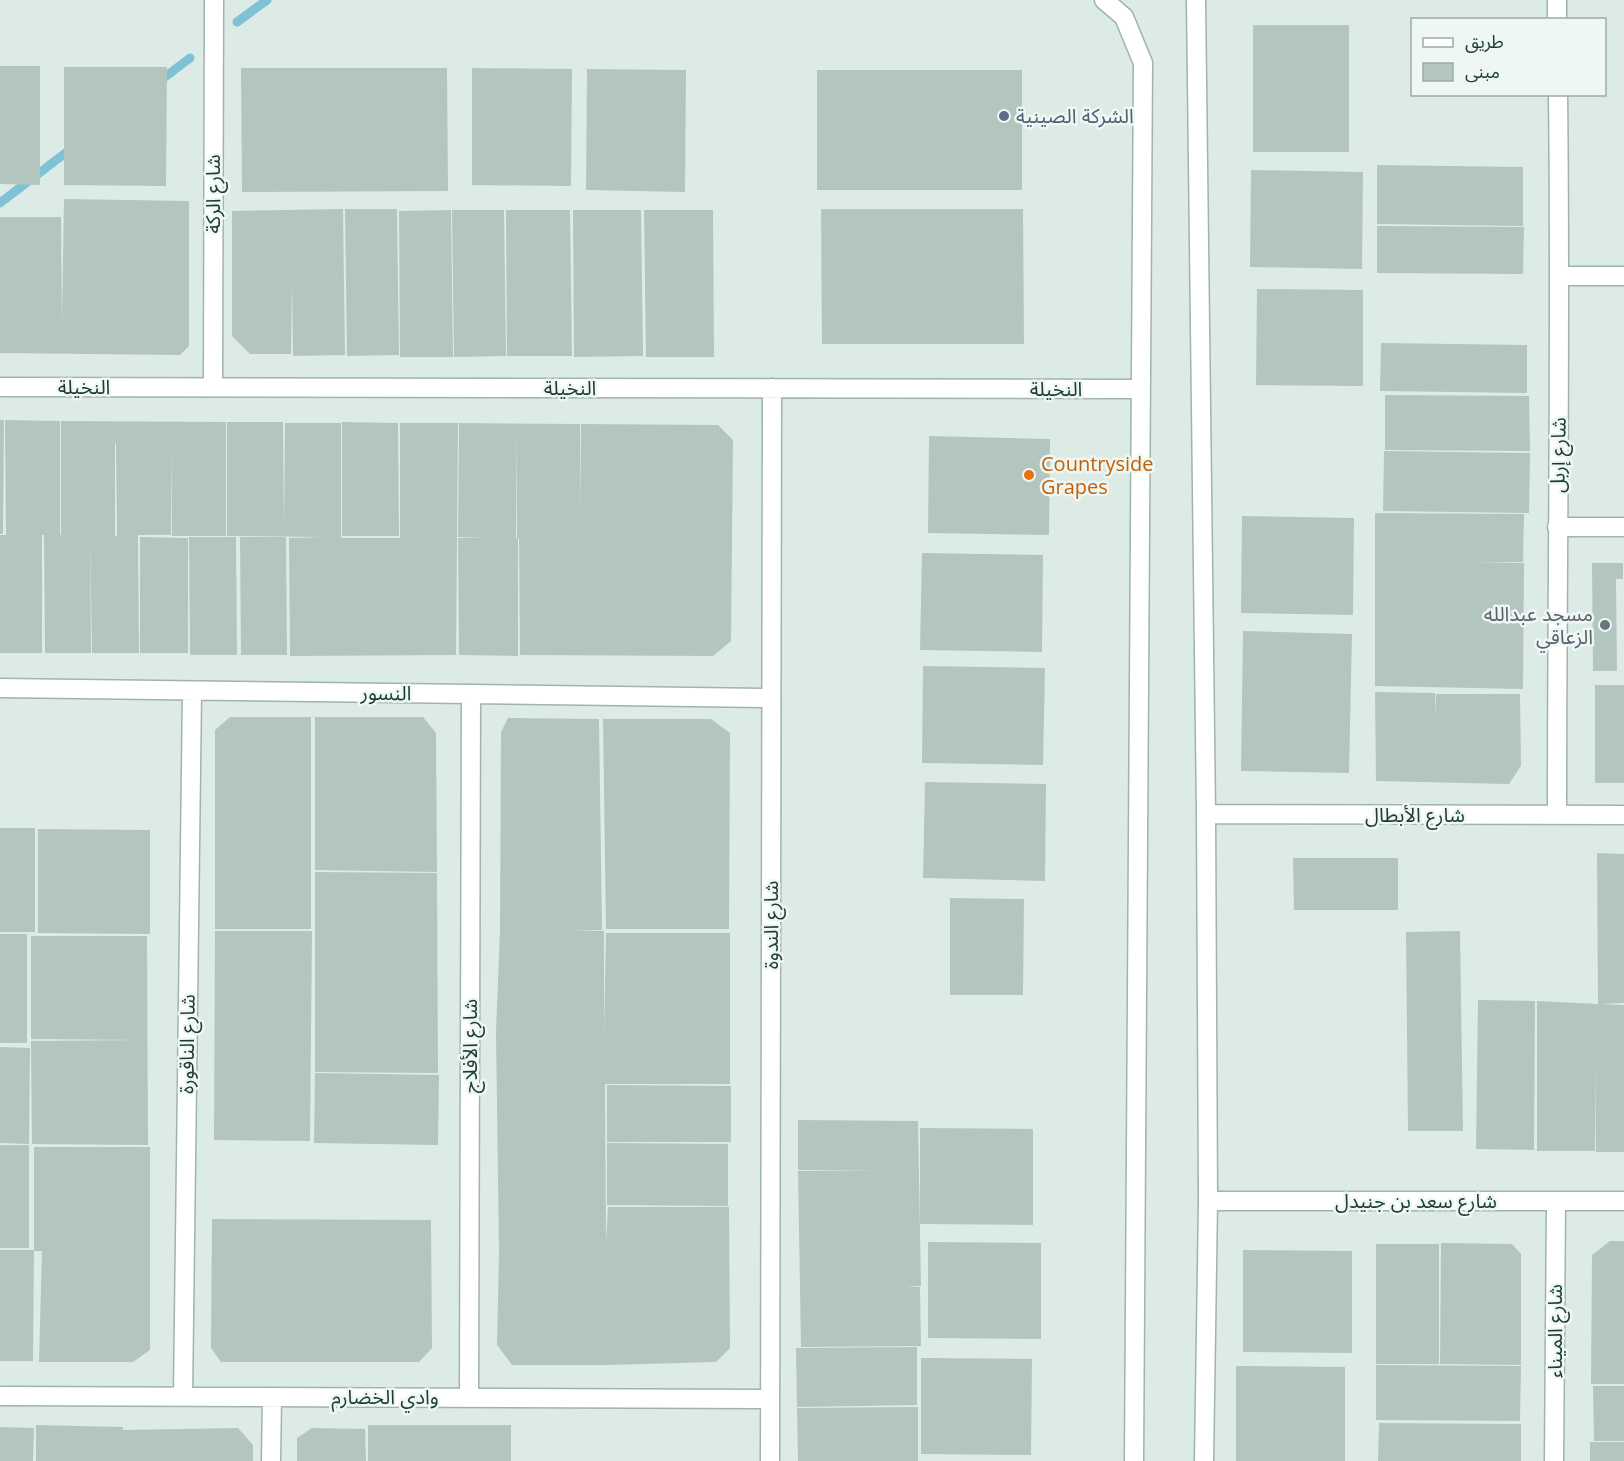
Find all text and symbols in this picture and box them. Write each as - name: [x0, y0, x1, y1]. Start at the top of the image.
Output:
- legend: [1411, 18, 1606, 96]
- text: طريق: [1465, 29, 1504, 53]
- text: مبنى: [1465, 59, 1500, 83]
- place label: الشركة الصينية: [1016, 102, 1134, 129]
- marker: الشركة الصينية: [997, 109, 1011, 123]
- street label: شارع الركة: [199, 154, 228, 234]
- street label: النخيلة: [58, 373, 110, 400]
- street label: النخيلة: [544, 374, 596, 401]
- street label: النخيلة: [1030, 375, 1082, 402]
- street label: شارع إربل: [1543, 417, 1574, 493]
- place label: Countryside Grapes: [1041, 450, 1154, 500]
- marker: Countryside Grapes: [1022, 468, 1036, 482]
- place label: مسجد عبدالله الزعاقي: [1484, 600, 1593, 653]
- marker: مسجد عبدالله الزعاقي: [1598, 618, 1612, 632]
- street label: النسور: [359, 679, 412, 706]
- street label: شارع الأبطال: [1365, 801, 1465, 830]
- street label: شارع الندوة: [757, 881, 786, 969]
- street label: شارع الناقورة: [172, 994, 203, 1094]
- street label: شارع الأفلاج: [456, 999, 485, 1093]
- street label: شارع سعد بن جنيدل: [1335, 1187, 1497, 1216]
- street label: شارع الميناء: [1541, 1284, 1570, 1378]
- street label: وادي الخضارم: [331, 1383, 439, 1413]

